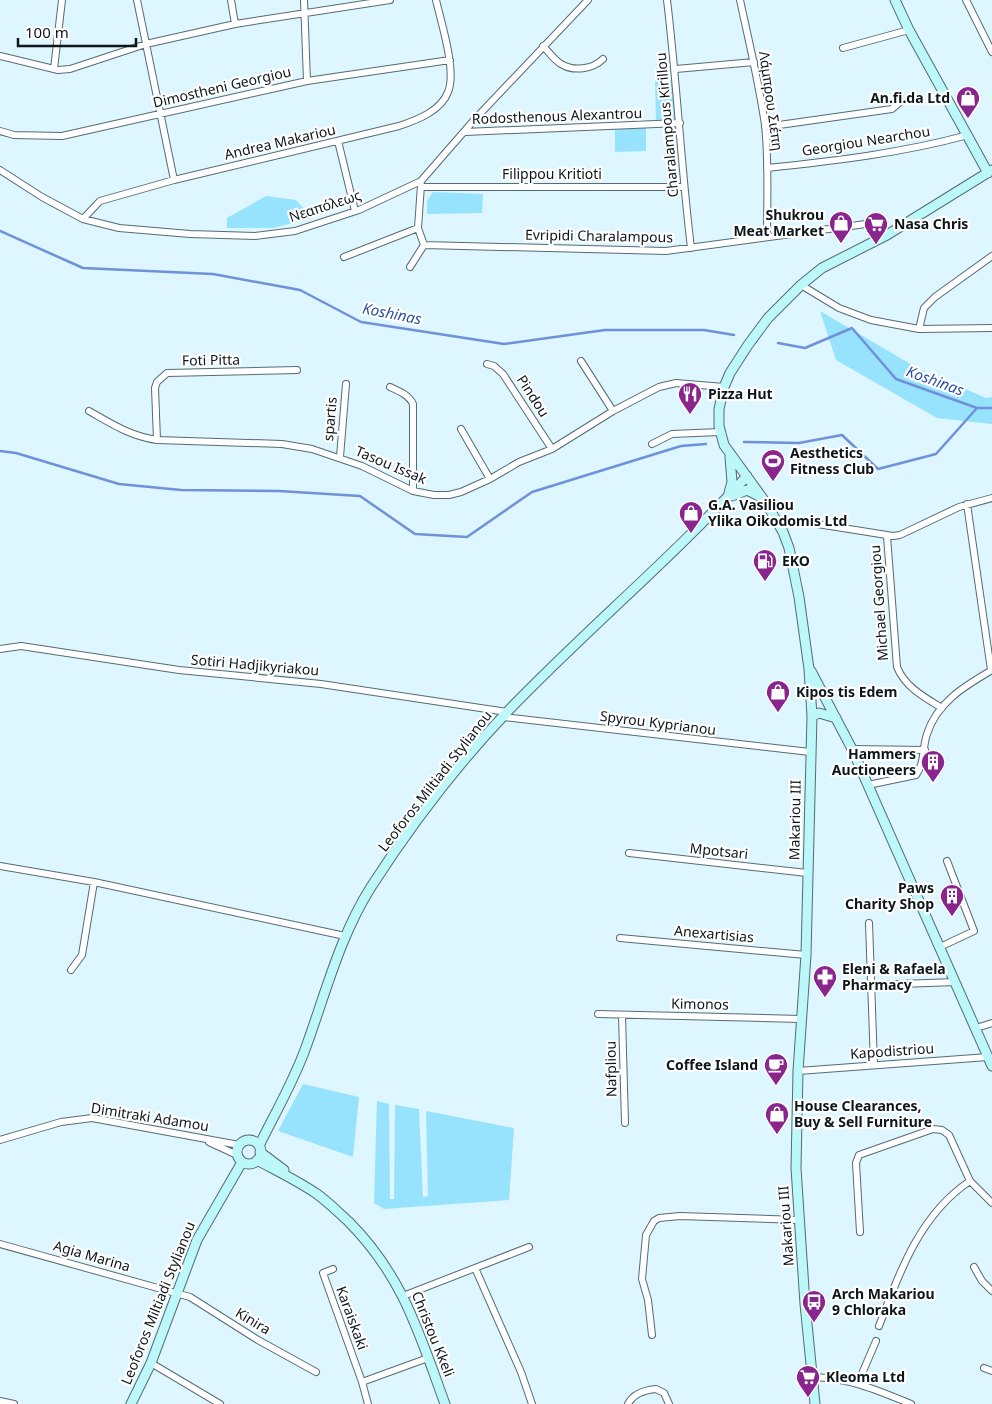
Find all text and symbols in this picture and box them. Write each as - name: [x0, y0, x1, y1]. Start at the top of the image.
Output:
- scale bar: [18, 15, 135, 47]
- text: 100 m: [25, 22, 69, 42]
- street label: Λάμπρου Σιέπη: [755, 50, 788, 152]
- street label: Charalampous Kirillou: [651, 52, 682, 198]
- street label: Dimostheni Georgiou: [151, 61, 293, 112]
- shop icon: An.fi.da Ltd: [955, 85, 981, 119]
- place label: An.fi.da Ltd: [870, 88, 950, 107]
- street label: Rodosthenous Alexantrou: [471, 103, 642, 128]
- street label: Andrea Makariou: [222, 119, 337, 164]
- street label: Georgiou Nearchou: [800, 121, 931, 160]
- street label: Filippou Kritioti: [502, 164, 602, 183]
- street label: Νεαπόλεως: [286, 185, 363, 226]
- place label: Shukrou Meat Market: [733, 205, 824, 240]
- shop icon: Shukrou Meat Market: [828, 210, 854, 244]
- supermarket icon: Nasa Chris: [863, 211, 889, 245]
- place label: Nasa Chris: [894, 214, 968, 233]
- street label: Evripidi Charalampous: [525, 225, 673, 246]
- water label: Koshinas: [361, 298, 424, 329]
- street label: Foti Pitta: [182, 349, 240, 370]
- water label: Koshinas: [904, 360, 967, 400]
- street label: Pindou: [513, 371, 554, 420]
- restaurant icon: Pizza Hut: [677, 381, 703, 415]
- place label: Pizza Hut: [708, 384, 773, 403]
- street label: spartis: [318, 396, 341, 442]
- street label: Tasou Issak: [353, 441, 430, 488]
- place label: Aesthetics Fitness Club: [790, 443, 874, 478]
- sports icon: Aesthetics Fitness Club: [760, 448, 786, 482]
- place label: G.A. Vasiliou Ylika Oikodomis Ltd: [708, 495, 847, 530]
- shop icon: G.A. Vasiliou Ylika Oikodomis Ltd: [678, 500, 704, 534]
- street label: Michael Georgiou: [865, 544, 892, 662]
- fuel station icon: EKO: [752, 548, 778, 582]
- place label: EKO: [782, 551, 810, 570]
- street label: Sotiri Hadjikyriakou: [190, 649, 320, 680]
- shop icon: Kipos tis Edem: [765, 679, 791, 713]
- place label: Kipos tis Edem: [796, 682, 897, 701]
- street label: Leoforos Miltiadi Stylianou: [373, 706, 496, 855]
- street label: Spyrou Kyprianou: [599, 706, 717, 739]
- place label: Hammers Auctioneers: [832, 744, 916, 779]
- building icon: Hammers Auctioneers: [920, 749, 946, 783]
- street label: Makariou III: [784, 779, 805, 860]
- street label: Mpotsari: [689, 838, 749, 863]
- place label: Paws Charity Shop: [845, 878, 934, 913]
- building icon: Paws Charity Shop: [939, 883, 965, 917]
- street label: Anexartisias: [673, 921, 755, 946]
- place label: Eleni & Rafaela Pharmacy: [842, 959, 946, 994]
- pharmacy icon: Eleni & Rafaela Pharmacy: [812, 964, 838, 998]
- street label: Kimonos: [671, 993, 729, 1014]
- street label: Kapodistriou: [849, 1038, 935, 1063]
- street label: Nafpliou: [601, 1041, 620, 1097]
- cafe icon: Coffee Island: [763, 1052, 789, 1086]
- place label: Coffee Island: [666, 1055, 758, 1074]
- place label: House Clearances, Buy & Sell Furniture: [794, 1096, 932, 1131]
- street label: Dimitraki Adamou: [90, 1098, 210, 1135]
- shop icon: House Clearances, Buy & Sell Furniture: [764, 1101, 790, 1135]
- street label: Makariou III: [773, 1185, 798, 1267]
- street label: Leoforos Miltiadi Stylianou: [116, 1218, 199, 1387]
- street label: Agia Marina: [51, 1235, 133, 1276]
- street label: Karaiskaki: [332, 1283, 373, 1352]
- place label: Arch Makariou 9 Chloraka: [832, 1284, 935, 1319]
- street label: Christou Kkeli: [408, 1288, 459, 1379]
- bus stop icon: Arch Makariou 9 Chloraka: [801, 1289, 827, 1323]
- street label: Kinira: [232, 1303, 274, 1338]
- supermarket icon: Kleoma Ltd: [795, 1364, 821, 1398]
- place label: Kleoma Ltd: [826, 1367, 905, 1386]

